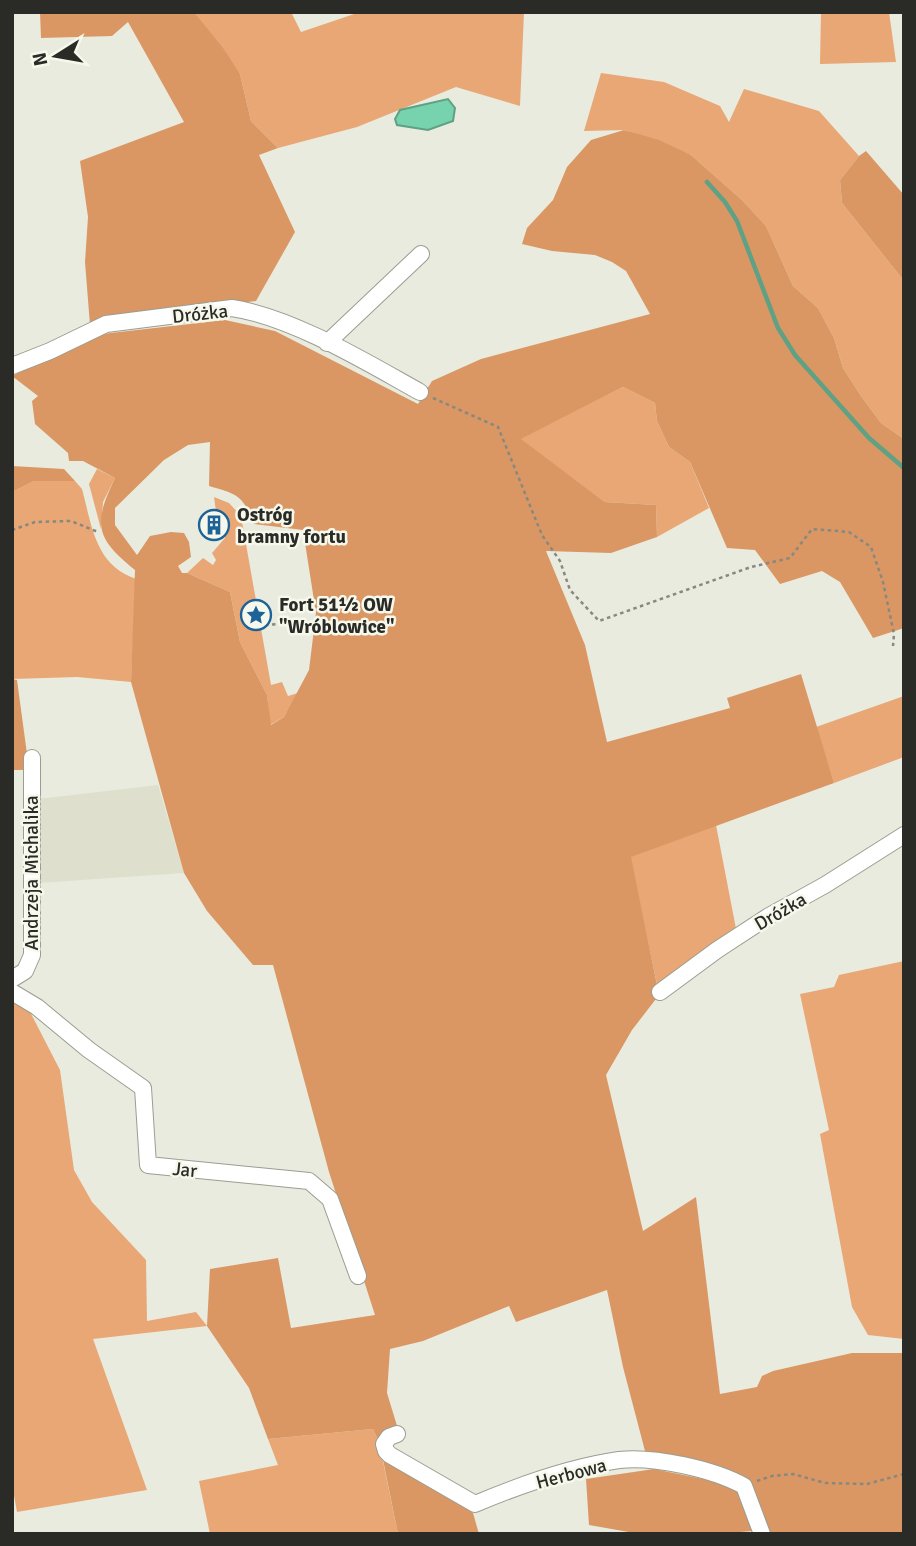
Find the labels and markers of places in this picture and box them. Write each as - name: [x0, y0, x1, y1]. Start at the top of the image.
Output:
- place label: Ostróg bramny fortu: [237, 503, 346, 549]
- building icon: Ostróg bramny fortu: [197, 508, 231, 542]
- place label: Fort 51½ OW "Wróblowice": [279, 593, 394, 639]
- place icon: Fort 51½ OW "Wróblowice": [239, 598, 273, 632]

